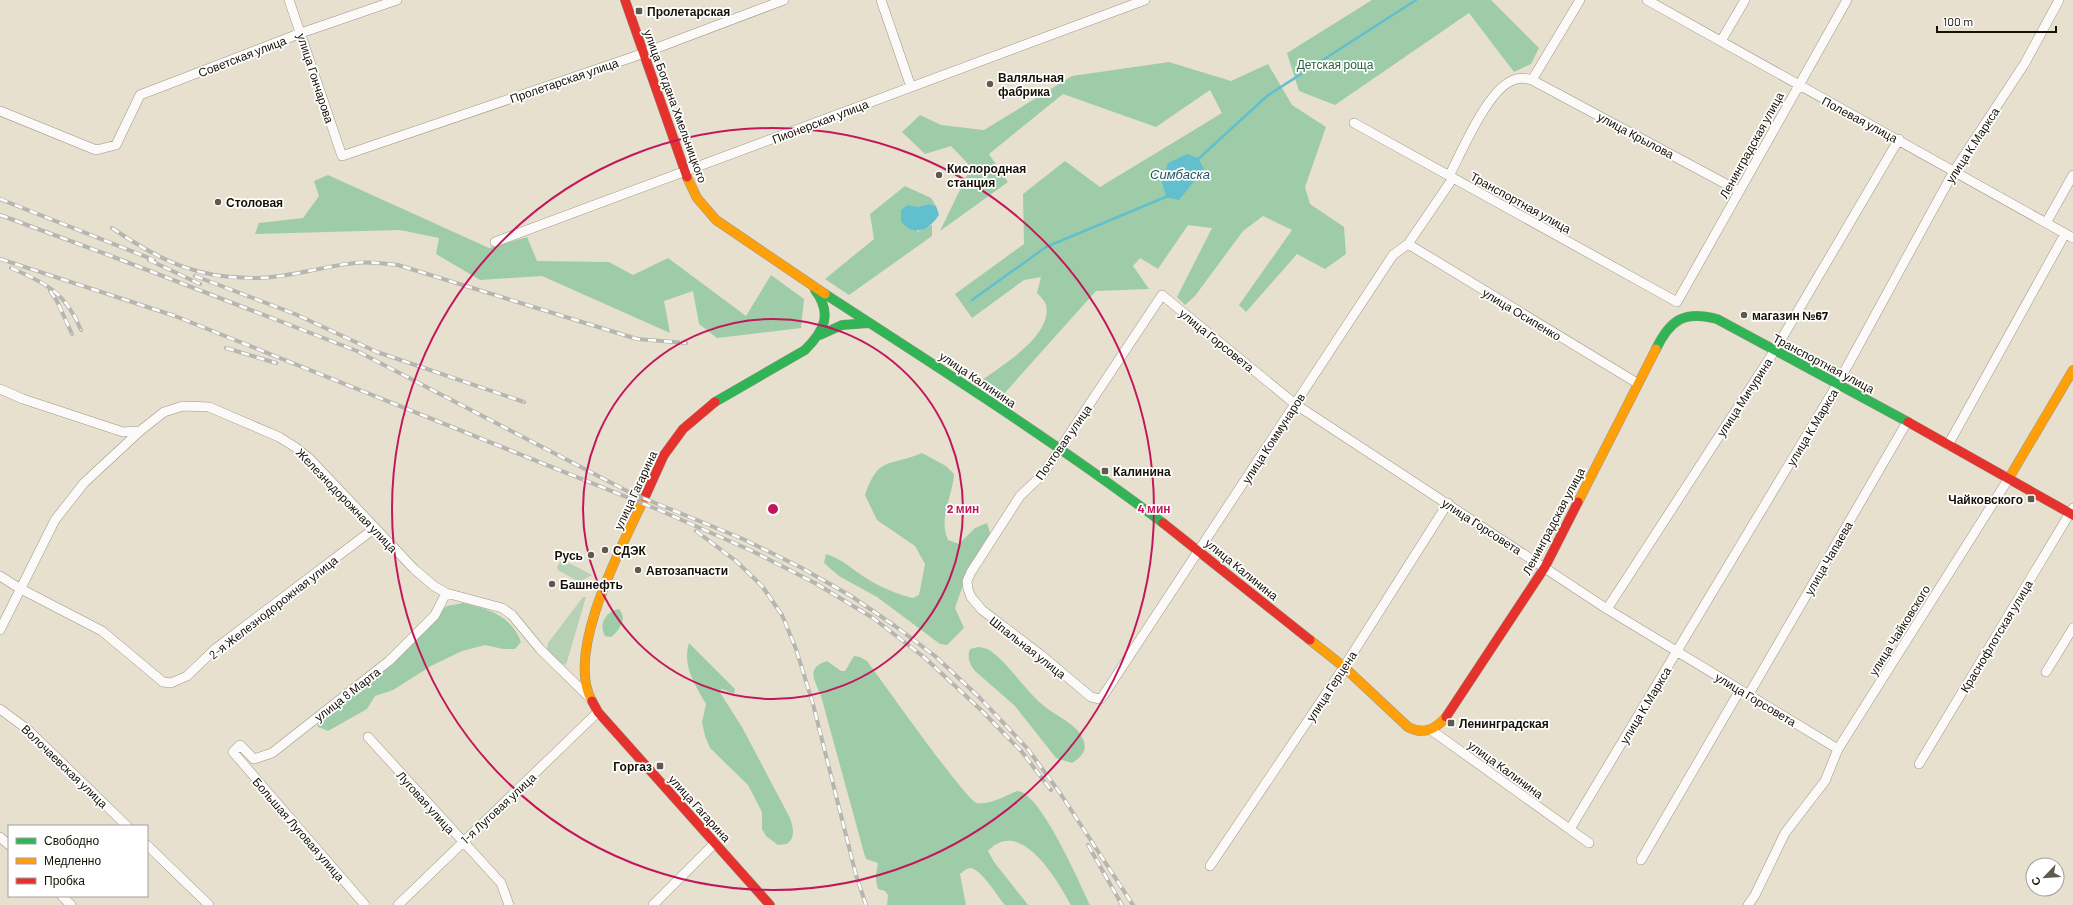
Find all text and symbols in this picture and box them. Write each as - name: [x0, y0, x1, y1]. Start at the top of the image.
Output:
- place label: Пролетарская: [647, 4, 730, 19]
- marker: Пролетарская: [634, 6, 644, 16]
- scale bar: [1937, 8, 2056, 34]
- text: 100 m: [1943, 14, 1973, 28]
- street label: улица Богдана Хмельницкого: [641, 27, 710, 185]
- street label: улица Гончарова: [294, 31, 337, 125]
- street label: Советская улица: [196, 33, 289, 80]
- street label: Пролетарская улица: [508, 55, 621, 106]
- park label: Детская роща: [1297, 57, 1374, 72]
- place label: Валяльная фабрика: [998, 70, 1064, 99]
- marker: Валяльная фабрика: [985, 79, 995, 89]
- street label: Ленинградская улица: [1716, 89, 1787, 201]
- street label: Полевая улица: [1819, 93, 1900, 146]
- street label: Пионерская улица: [770, 96, 871, 147]
- street label: улица К.Маркса: [1942, 104, 2003, 186]
- street label: улица Крылова: [1595, 109, 1677, 162]
- place label: Кислородная станция: [947, 161, 1026, 190]
- water label: Симбаска: [1150, 166, 1210, 182]
- street label: Транспортная улица: [1468, 169, 1574, 237]
- marker: Кислородная станция: [934, 170, 944, 180]
- place label: Столовая: [226, 195, 283, 209]
- marker: Столовая: [213, 197, 223, 207]
- street label: улица Осипенко: [1480, 285, 1564, 344]
- street label: улица Горсовета: [1176, 306, 1257, 375]
- place label: магазин №67: [1752, 308, 1828, 322]
- marker: магазин №67: [1739, 310, 1749, 320]
- street label: Транспортная улица: [1770, 330, 1877, 397]
- street label: улица Калинина: [936, 348, 1019, 411]
- street label: улица Мичурина: [1713, 355, 1776, 439]
- street label: улица К.Маркса: [1784, 386, 1841, 469]
- street label: улица Коммунаров: [1239, 390, 1308, 486]
- street label: Почтовая улица: [1032, 402, 1095, 483]
- street label: Железнодорожная улица: [293, 445, 401, 556]
- street label: улица Гагарина: [611, 448, 660, 532]
- place label: Калинина: [1113, 464, 1171, 478]
- street label: Ленинградская улица: [1519, 465, 1588, 577]
- marker: Калинина: [1100, 466, 1110, 476]
- place label: Чайковского: [1948, 492, 2023, 506]
- marker: Чайковского: [2026, 494, 2036, 504]
- street label: улица Горсовета: [1439, 495, 1525, 558]
- text: 2 мин: [947, 501, 979, 515]
- text: 4 мин: [1137, 501, 1171, 515]
- centre of rings: [766, 502, 780, 516]
- street label: улица Чапаева: [1801, 518, 1856, 598]
- street label: улица Калинина: [1202, 535, 1281, 604]
- place label: СДЭК: [613, 543, 647, 558]
- marker: СДЭК: [600, 545, 610, 555]
- place label: Русь: [555, 548, 583, 563]
- marker: Русь: [586, 550, 596, 560]
- street label: 2-я Железнодорожная улица: [206, 552, 341, 662]
- place label: Автозапчасти: [646, 563, 728, 577]
- marker: Автозапчасти: [633, 565, 643, 575]
- place label: Башнефть: [560, 577, 623, 592]
- street label: Краснофлотская улица: [1957, 577, 2036, 695]
- marker: Башнефть: [547, 579, 557, 589]
- street label: улица Чайковского: [1866, 582, 1933, 678]
- street label: Шпальная улица: [987, 613, 1069, 682]
- street label: улица Герцена: [1303, 648, 1360, 724]
- street label: улица 8 Марта: [311, 664, 383, 725]
- street label: улица К.Маркса: [1617, 664, 1674, 747]
- street label: улица Горсовета: [1713, 669, 1799, 730]
- place label: Ленинградская: [1459, 716, 1549, 731]
- marker: Ленинградская: [1446, 718, 1456, 728]
- street label: Волочаевская улица: [18, 721, 111, 812]
- street label: улица Калинина: [1465, 737, 1547, 802]
- place label: Горгаз: [613, 759, 652, 774]
- marker: Горгаз: [655, 761, 665, 771]
- street label: Луговая улица: [393, 768, 458, 837]
- street label: 1-я Луговая улица: [458, 769, 539, 847]
- street label: улица Гагарина: [665, 772, 734, 845]
- street label: Большая Луговая улица: [250, 774, 348, 884]
- legend: [8, 825, 148, 897]
- text: Свободно: [44, 833, 99, 848]
- text: Медленно: [44, 853, 101, 868]
- north arrow: [2025, 857, 2065, 897]
- text: Пробка: [44, 873, 85, 888]
- text: С: [2028, 875, 2043, 888]

